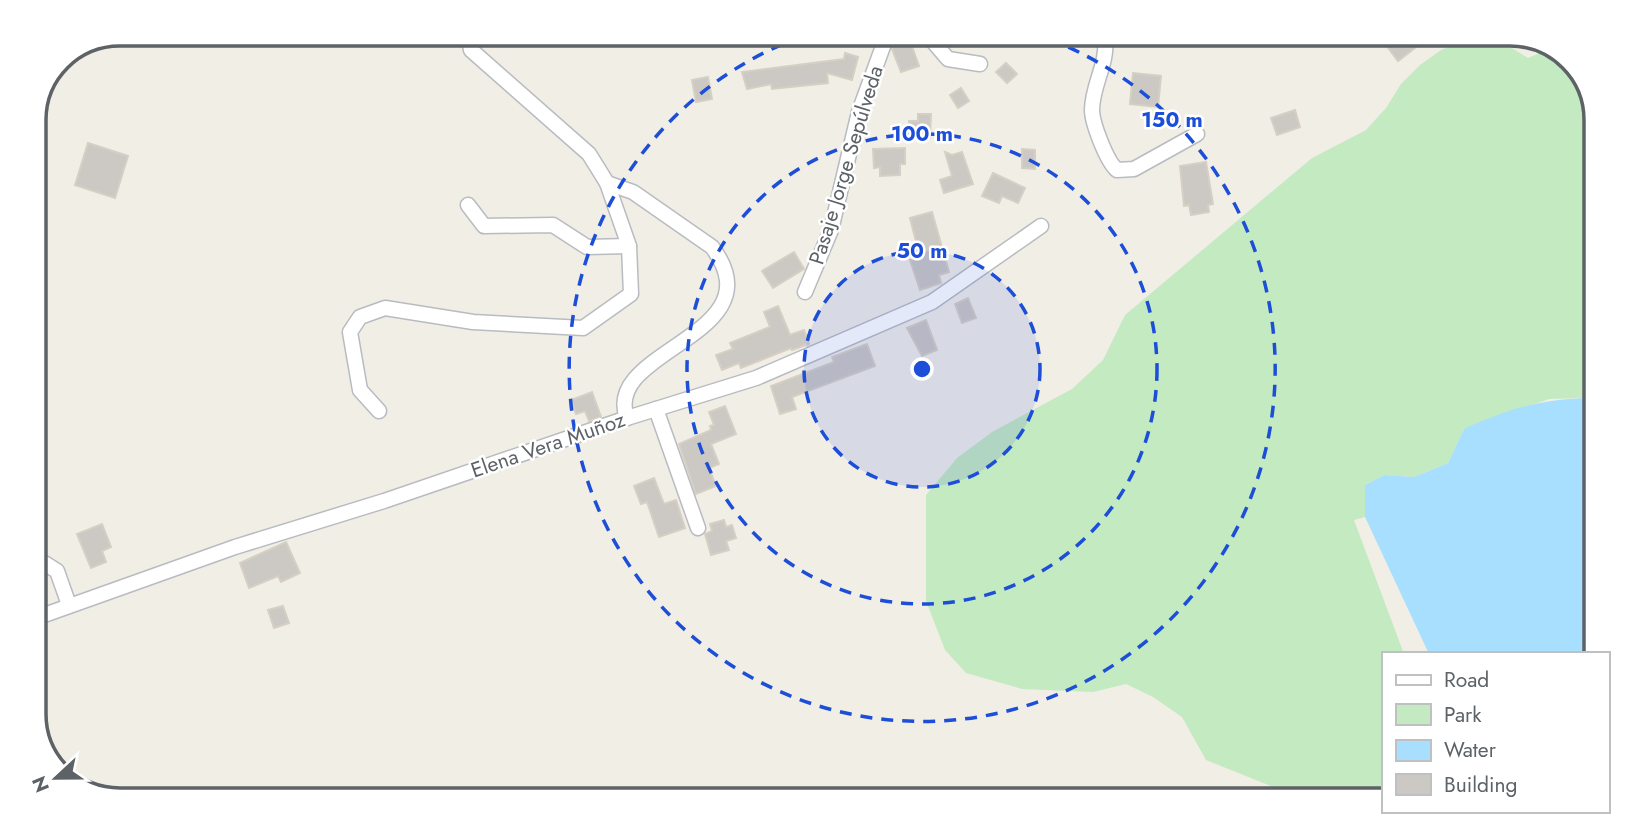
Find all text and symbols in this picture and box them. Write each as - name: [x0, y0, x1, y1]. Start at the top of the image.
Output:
- street label: Pasaje Jorge Sepúlveda: [801, 62, 891, 268]
- text: 150 m: [1141, 105, 1203, 135]
- text: 100 m: [891, 119, 953, 149]
- text: 50 m: [897, 236, 947, 266]
- centre of rings: [910, 357, 934, 381]
- street label: Elena Vera Muñoz: [467, 404, 629, 485]
- legend: [1382, 652, 1609, 813]
- text: Road: [1444, 665, 1489, 695]
- text: Park: [1444, 700, 1482, 730]
- text: Water: [1444, 735, 1497, 765]
- north arrow: [21, 743, 91, 813]
- text: Building: [1444, 770, 1517, 800]
- text: N: [25, 772, 56, 796]

